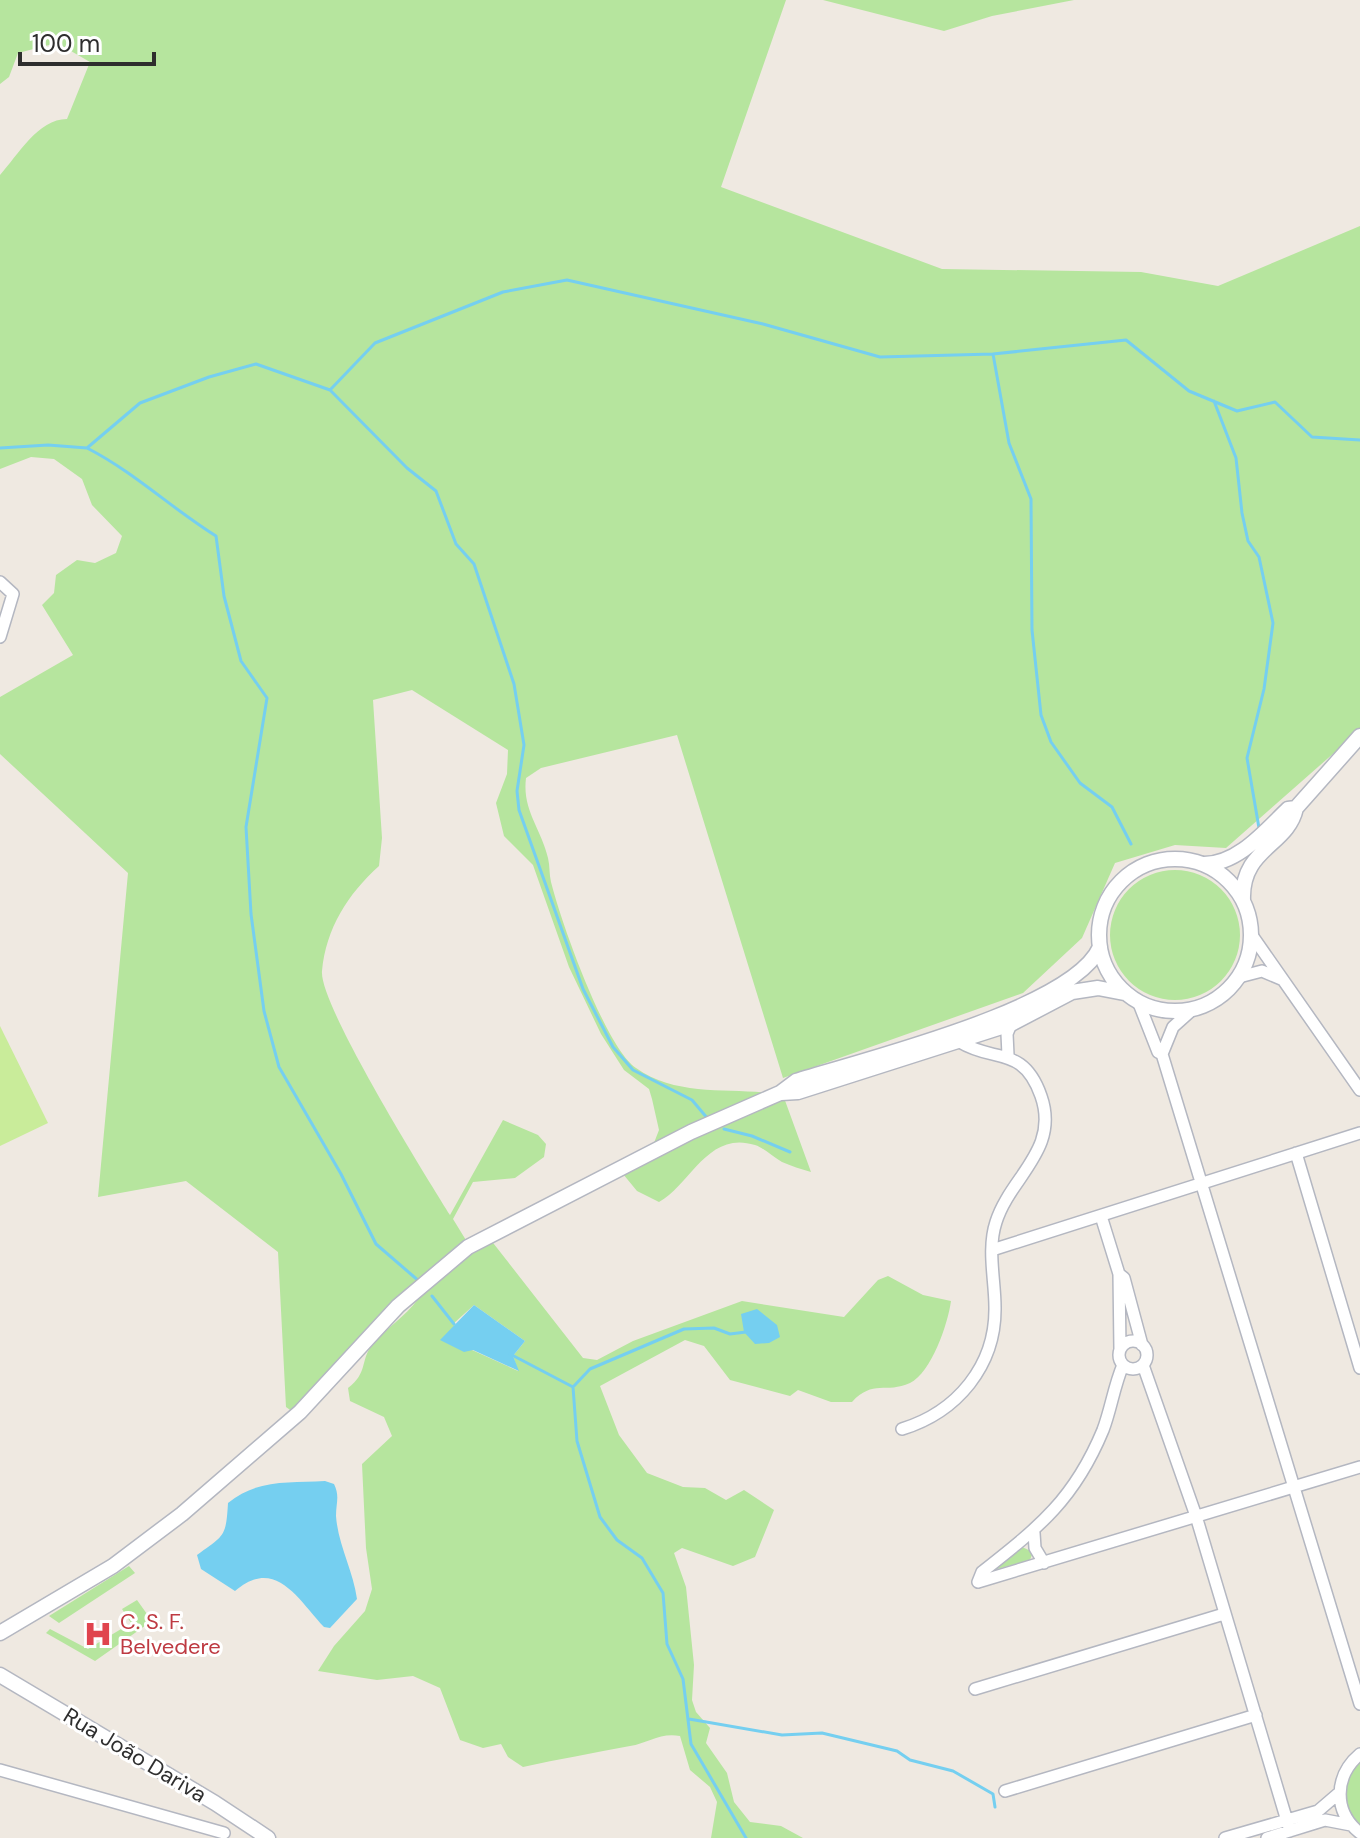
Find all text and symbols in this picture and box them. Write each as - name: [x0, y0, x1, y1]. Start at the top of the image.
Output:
- scale bar: [20, 16, 154, 66]
- text: 100 m: [32, 28, 100, 59]
- place label: C. S. F. Belvedere: [120, 1607, 221, 1661]
- hospital icon: C. S. F. Belvedere: [83, 1619, 113, 1649]
- street label: Rua João Dariva: [58, 1701, 212, 1809]

